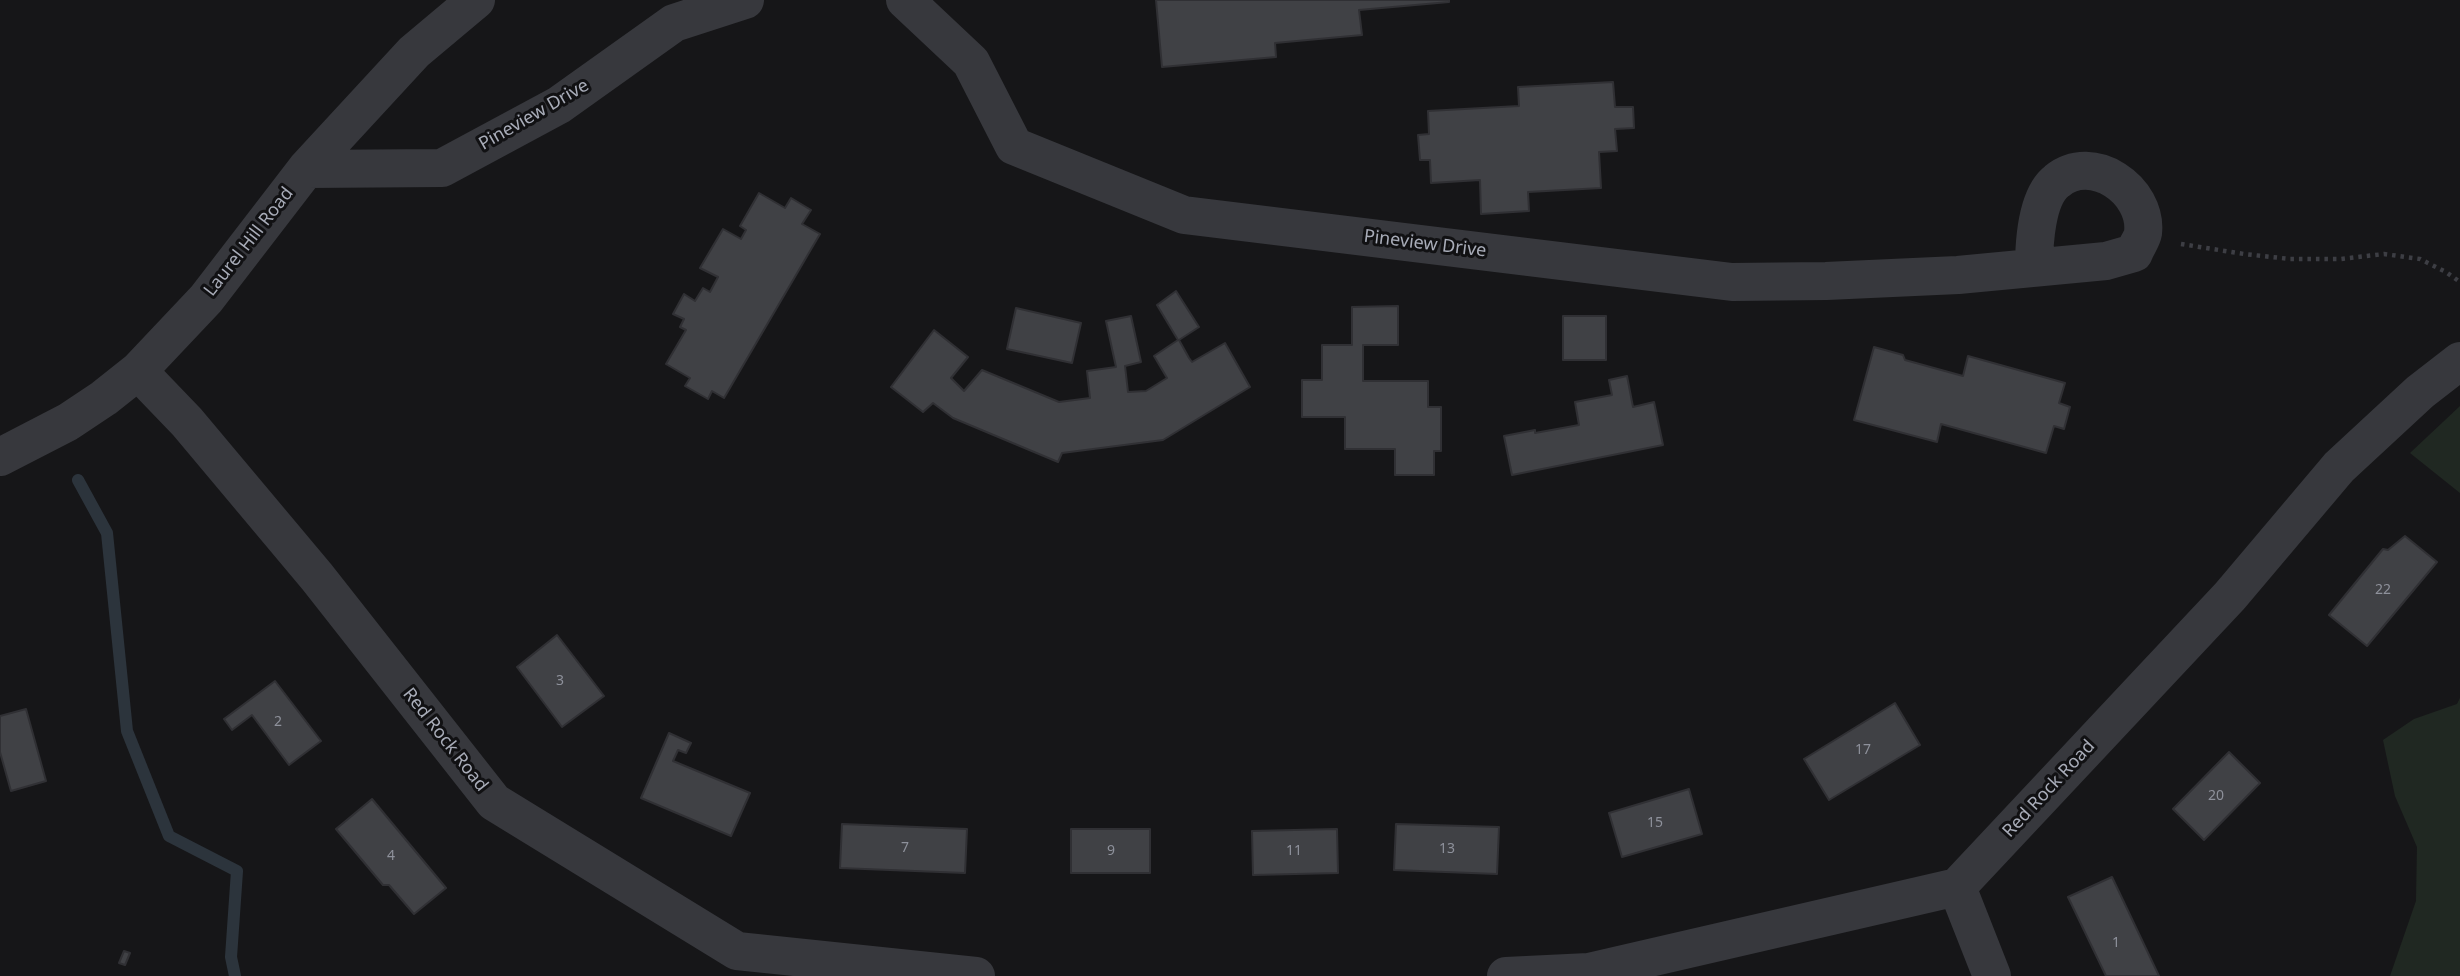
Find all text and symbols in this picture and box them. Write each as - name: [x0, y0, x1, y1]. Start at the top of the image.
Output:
- street label: Pineview Drive: [475, 75, 593, 155]
- street label: Laurel Hill Road: [200, 183, 298, 301]
- street label: Pineview Drive: [1362, 226, 1488, 262]
- house number: 22: [2375, 582, 2391, 598]
- house number: 3: [556, 673, 564, 689]
- street label: Red Rock Road: [398, 684, 492, 796]
- house number: 2: [274, 714, 282, 730]
- street label: Red Rock Road: [1998, 736, 2100, 842]
- house number: 17: [1855, 742, 1871, 758]
- house number: 20: [2208, 788, 2224, 804]
- house number: 15: [1647, 815, 1663, 831]
- house number: 7: [901, 840, 909, 856]
- house number: 13: [1439, 841, 1455, 857]
- house number: 9: [1107, 843, 1115, 859]
- house number: 11: [1286, 843, 1302, 859]
- house number: 4: [387, 848, 395, 864]
- house number: 1: [2112, 935, 2120, 951]

